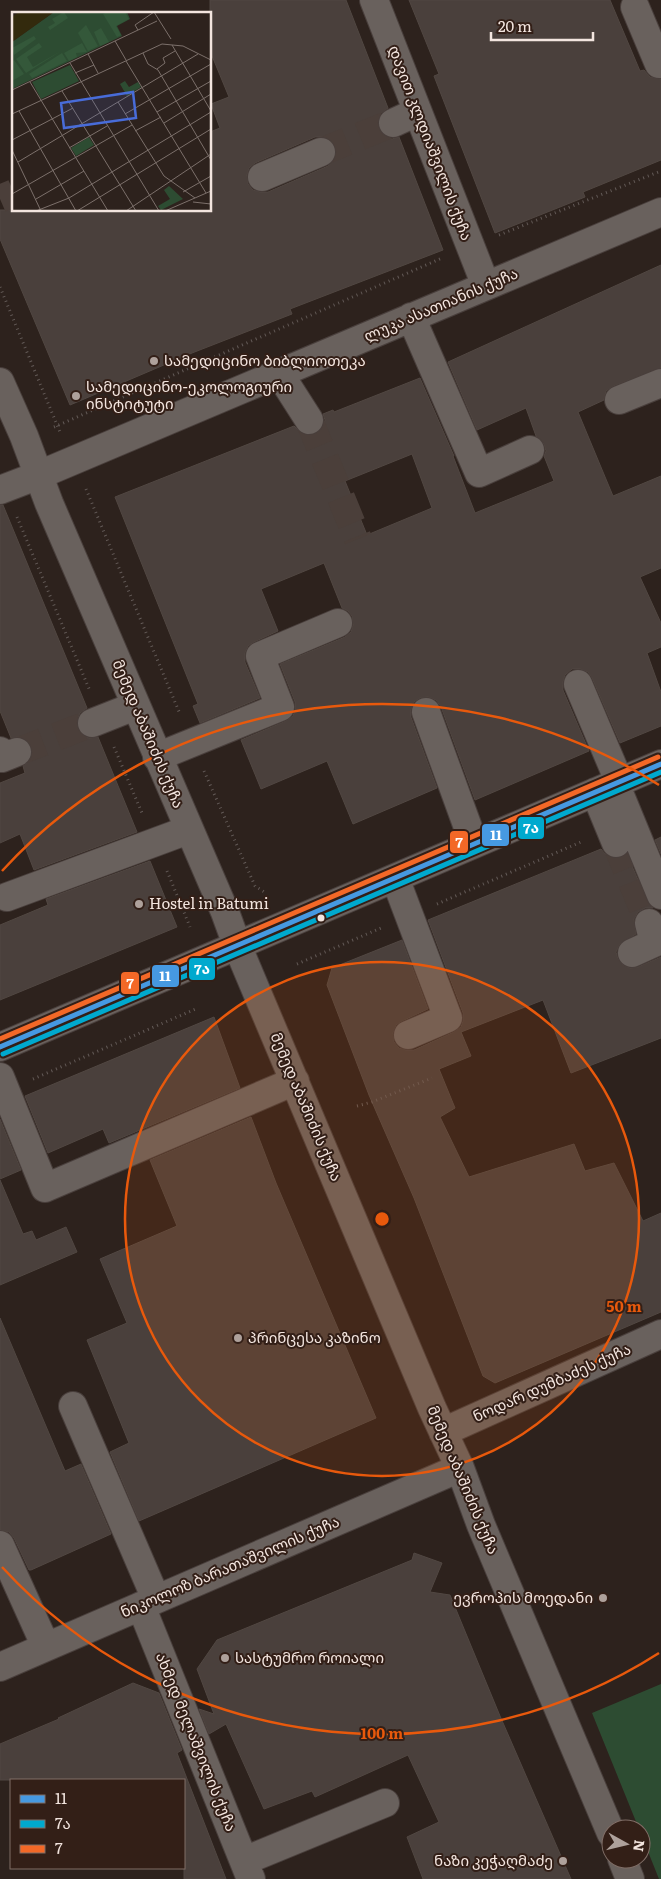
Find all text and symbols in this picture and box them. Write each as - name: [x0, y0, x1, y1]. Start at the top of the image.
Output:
- scale bar: [491, 10, 594, 42]
- inset map: [12, 12, 211, 211]
- text: 20 m: [498, 14, 532, 37]
- street label: დავით კლდიაშვილის ქუჩა: [383, 42, 479, 243]
- street label: ლუკა ასათიანის ქუჩა: [360, 261, 521, 347]
- place label: სამედიცინო ბიბლიოთეკა: [164, 348, 366, 371]
- marker: სამედიცინო ბიბლიოთეკა: [148, 355, 160, 367]
- place label: სამედიცინო-ეკოლოგიური ინსტიტუტი: [86, 374, 292, 414]
- marker: სამედიცინო-ეკოლოგიური ინსტიტუტი: [70, 390, 82, 402]
- street label: მემედ აბაშიძის ქუჩა: [108, 656, 191, 811]
- line badge: 7ა: [517, 816, 545, 840]
- text: 7ა: [523, 817, 539, 837]
- line badge: 11: [481, 823, 510, 847]
- text: 11: [490, 824, 502, 844]
- line badge: 7: [449, 830, 469, 854]
- text: 7: [455, 831, 463, 851]
- place label: Hostel in Batumi: [149, 891, 269, 914]
- marker: Hostel in Batumi: [133, 898, 145, 910]
- unlabelled marker: [316, 913, 326, 923]
- line badge: 7ა: [188, 957, 216, 981]
- text: 7ა: [194, 958, 210, 978]
- line badge: 11: [151, 964, 180, 988]
- text: 11: [159, 965, 171, 985]
- line badge: 7: [120, 971, 140, 995]
- text: 7: [126, 972, 134, 992]
- street label: მემედ აბაშიძის ქუჩა: [266, 1029, 349, 1184]
- centre of rings: [373, 1210, 391, 1228]
- text: 50 m: [606, 1294, 642, 1317]
- place label: პრინცესა კაზინო: [248, 1325, 381, 1348]
- marker: პრინცესა კაზინო: [232, 1332, 244, 1344]
- street label: ნოდარ დუმბაძეს ქუჩა: [469, 1336, 634, 1427]
- street label: მემედ აბაშიძის ქუჩა: [423, 1402, 506, 1557]
- street label: ნიკოლოზ ბარათაშვილის ქუჩა: [116, 1509, 342, 1622]
- place label: ევროპის მოედანი: [453, 1585, 593, 1608]
- marker: ევროპის მოედანი: [597, 1592, 609, 1604]
- place label: სასტუმრო როიალი: [235, 1645, 384, 1668]
- street label: ახმედ მელაშვილის ქუჩა: [151, 1648, 244, 1834]
- marker: სასტუმრო როიალი: [219, 1652, 231, 1664]
- text: 100 m: [361, 1721, 403, 1744]
- legend: [10, 1779, 185, 1869]
- text: 11: [55, 1786, 67, 1809]
- text: 7ა: [55, 1811, 71, 1834]
- north arrow: [601, 1819, 651, 1869]
- text: 7: [55, 1836, 63, 1859]
- text: N: [629, 1839, 651, 1853]
- place label: ნაზი კეჭაღმაძე: [434, 1848, 553, 1871]
- marker: ნაზი კეჭაღმაძე: [557, 1855, 569, 1867]

